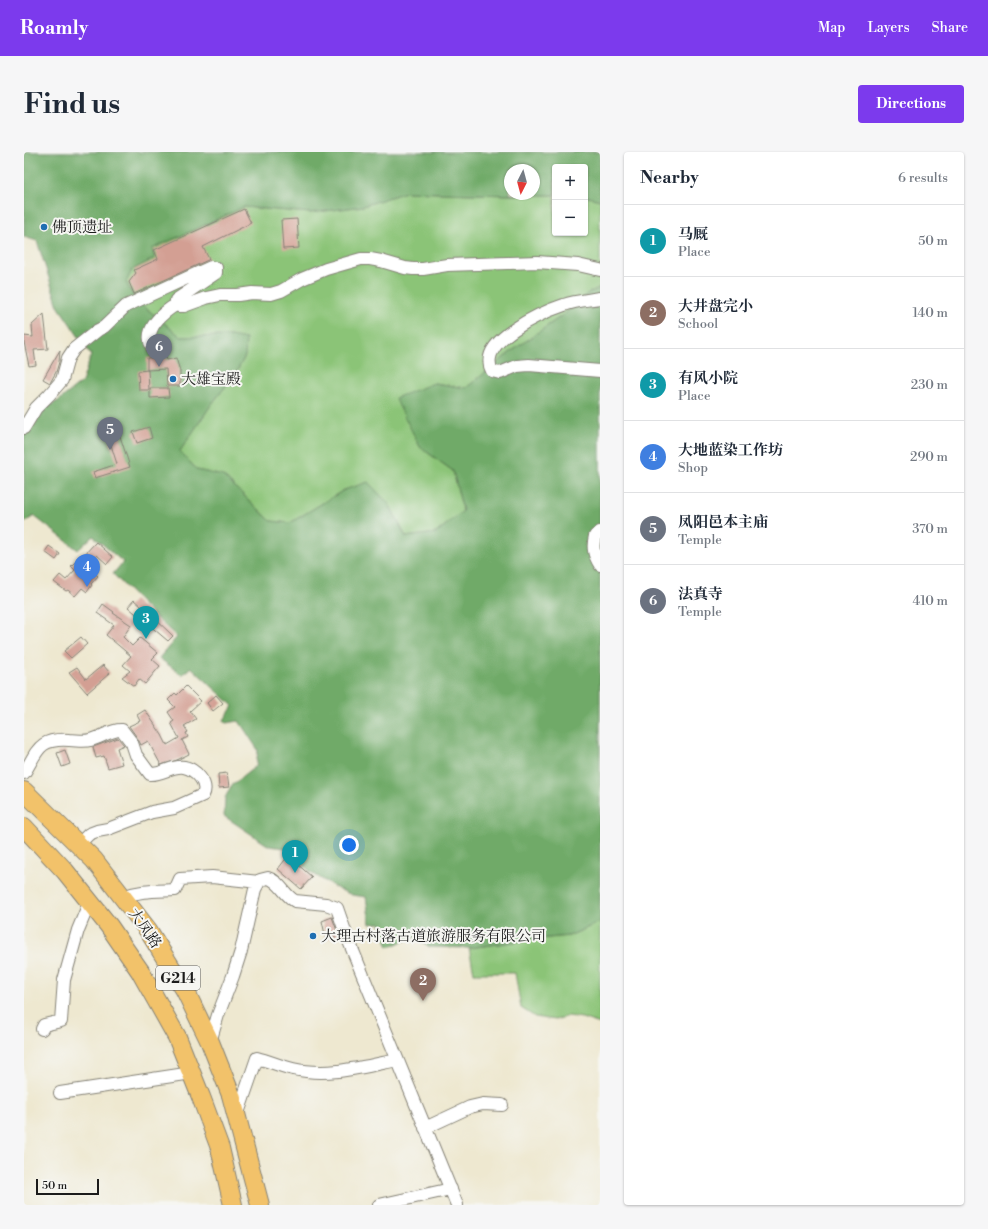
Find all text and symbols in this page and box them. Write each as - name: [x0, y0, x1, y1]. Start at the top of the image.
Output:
- text: Roamly: [20, 16, 88, 40]
- text: Map: [818, 19, 845, 37]
- text: Layers: [867, 19, 910, 37]
- text: Share: [932, 19, 968, 37]
- button: Directions: [858, 85, 964, 123]
- text: Find us: [24, 87, 120, 122]
- north arrow: [504, 164, 540, 200]
- map controls: [552, 164, 588, 236]
- button: +: [552, 164, 588, 200]
- text: Nearby: [640, 167, 699, 189]
- text: 6 results: [898, 170, 948, 186]
- button: −: [552, 200, 588, 236]
- place label: 佛顶遗址: [52, 218, 112, 237]
- marker: 佛顶遗址: [39, 222, 49, 232]
- text: 马厩: [678, 225, 708, 244]
- text: 1: [650, 233, 656, 249]
- text: 50 m: [918, 233, 948, 249]
- text: Place: [678, 244, 710, 260]
- text: 大井盘完小: [678, 297, 753, 316]
- text: 2: [649, 305, 657, 321]
- text: 140 m: [912, 305, 948, 321]
- text: School: [678, 316, 718, 332]
- pin: 6: [146, 334, 172, 367]
- text: 有风小院: [678, 369, 738, 388]
- place label: 大雄宝殿: [181, 370, 241, 389]
- marker: 大雄宝殿: [168, 374, 178, 384]
- text: 3: [649, 377, 657, 393]
- text: 230 m: [911, 377, 948, 393]
- text: Place: [678, 388, 710, 404]
- pin: 5: [97, 417, 123, 450]
- text: 大地蓝染工作坊: [678, 441, 783, 460]
- text: 4: [649, 449, 657, 465]
- text: 290 m: [910, 449, 948, 465]
- text: Shop: [678, 460, 708, 476]
- text: 凤阳邑本主庙: [678, 513, 768, 532]
- text: 5: [649, 521, 657, 537]
- text: 370 m: [912, 521, 948, 537]
- text: Temple: [678, 532, 722, 548]
- pin: 4: [74, 554, 100, 587]
- text: 法真寺: [678, 585, 723, 604]
- text: 6: [649, 593, 657, 609]
- text: 410 m: [912, 593, 948, 609]
- text: Temple: [678, 604, 722, 620]
- pin: 3: [133, 606, 159, 639]
- your location: [339, 835, 359, 855]
- pin: 1: [282, 840, 308, 873]
- street label: 大凤路: [124, 904, 165, 952]
- place label: 大理古村落古道旅游服务有限公司: [321, 927, 546, 946]
- marker: 大理古村落古道旅游服务有限公司: [308, 931, 318, 941]
- road number: G214: [156, 966, 200, 990]
- pin: 2: [410, 968, 436, 1001]
- scale bar: [36, 1177, 99, 1196]
- text: 50 m: [42, 1179, 67, 1193]

